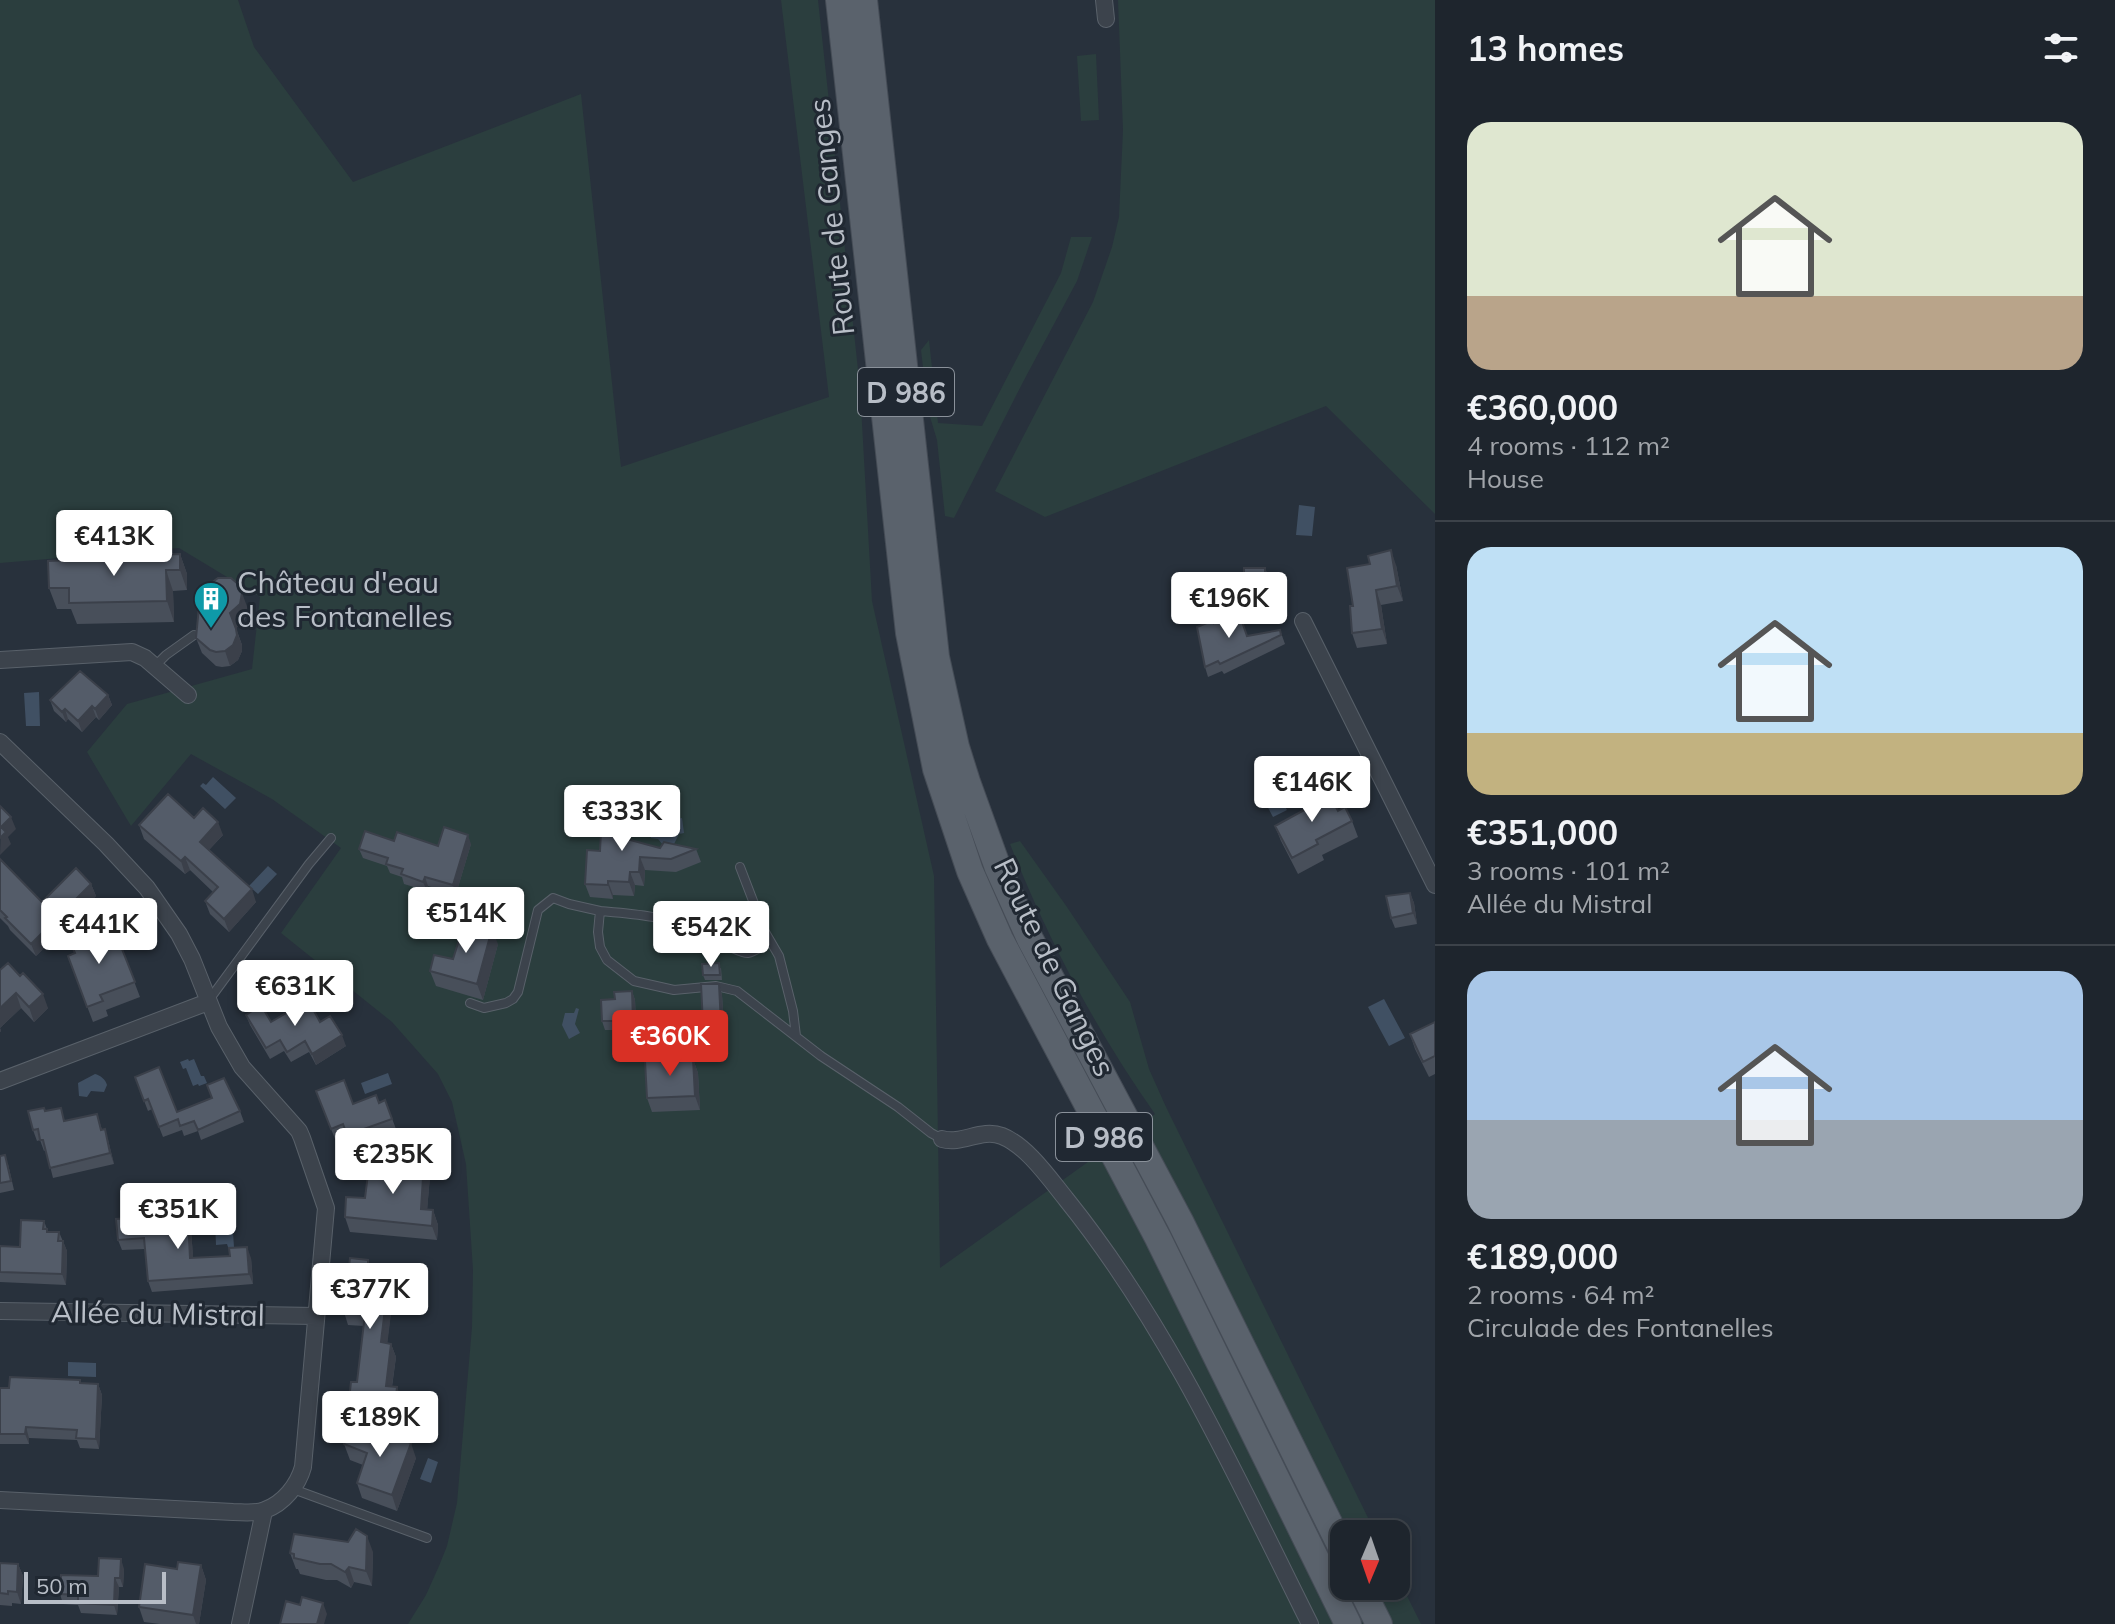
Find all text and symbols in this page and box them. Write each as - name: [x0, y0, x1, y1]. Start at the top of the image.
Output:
- icon: filters: [2039, 26, 2083, 70]
- text: 13 homes: [1467, 27, 1624, 70]
- street label: Route de Ganges: [800, 97, 862, 337]
- icon: home: [1703, 174, 1847, 318]
- road number: D 986: [858, 368, 954, 416]
- text: €360,000: [1467, 386, 1618, 429]
- text: 4 rooms · 112 m²: [1467, 429, 1670, 462]
- text: House: [1467, 462, 1544, 495]
- pin: €413K: [58, 510, 170, 578]
- text: €413K: [74, 519, 154, 552]
- place label: Château d'eau des Fontanelles: [237, 563, 453, 635]
- pin: €196K: [1173, 572, 1285, 640]
- building icon: Château d'eau des Fontanelles: [192, 580, 230, 630]
- text: €196K: [1189, 581, 1269, 614]
- icon: home: [1703, 599, 1847, 743]
- pin: €146K: [1256, 756, 1368, 824]
- text: €146K: [1272, 765, 1352, 798]
- pin: €333K: [566, 785, 678, 853]
- text: €333K: [582, 794, 662, 827]
- text: €351,000: [1467, 811, 1618, 854]
- street label: Route de Ganges: [986, 852, 1124, 1082]
- text: 3 rooms · 101 m²: [1467, 854, 1670, 887]
- pin: €514K: [410, 887, 522, 955]
- text: Allée du Mistral: [1467, 887, 1652, 920]
- text: €514K: [426, 896, 506, 929]
- pin: €441K: [43, 898, 155, 966]
- pin: €542K: [655, 901, 767, 969]
- text: €441K: [59, 907, 139, 940]
- text: €542K: [671, 910, 751, 943]
- pin: €631K: [239, 960, 351, 1028]
- text: €631K: [255, 969, 335, 1002]
- pin: €360K: [614, 1010, 726, 1078]
- text: €360K: [630, 1019, 710, 1052]
- icon: home: [1703, 1023, 1847, 1167]
- road number: D 986: [1056, 1113, 1152, 1161]
- pin: €235K: [337, 1128, 449, 1196]
- text: €235K: [353, 1137, 433, 1170]
- pin: €351K: [122, 1183, 234, 1251]
- text: €351K: [138, 1192, 218, 1225]
- text: €189,000: [1467, 1235, 1618, 1278]
- pin: €377K: [314, 1263, 426, 1331]
- text: €377K: [330, 1272, 410, 1305]
- text: 2 rooms · 64 m²: [1467, 1278, 1654, 1311]
- street label: Allée du Mistral: [51, 1292, 265, 1334]
- text: Circulade des Fontanelles: [1467, 1311, 1774, 1344]
- pin: €189K: [324, 1391, 436, 1459]
- text: €189K: [340, 1400, 420, 1433]
- north arrow: [1330, 1520, 1410, 1600]
- map controls: [1330, 1520, 1410, 1600]
- scale bar: [24, 1568, 166, 1604]
- text: 50 m: [36, 1572, 87, 1600]

